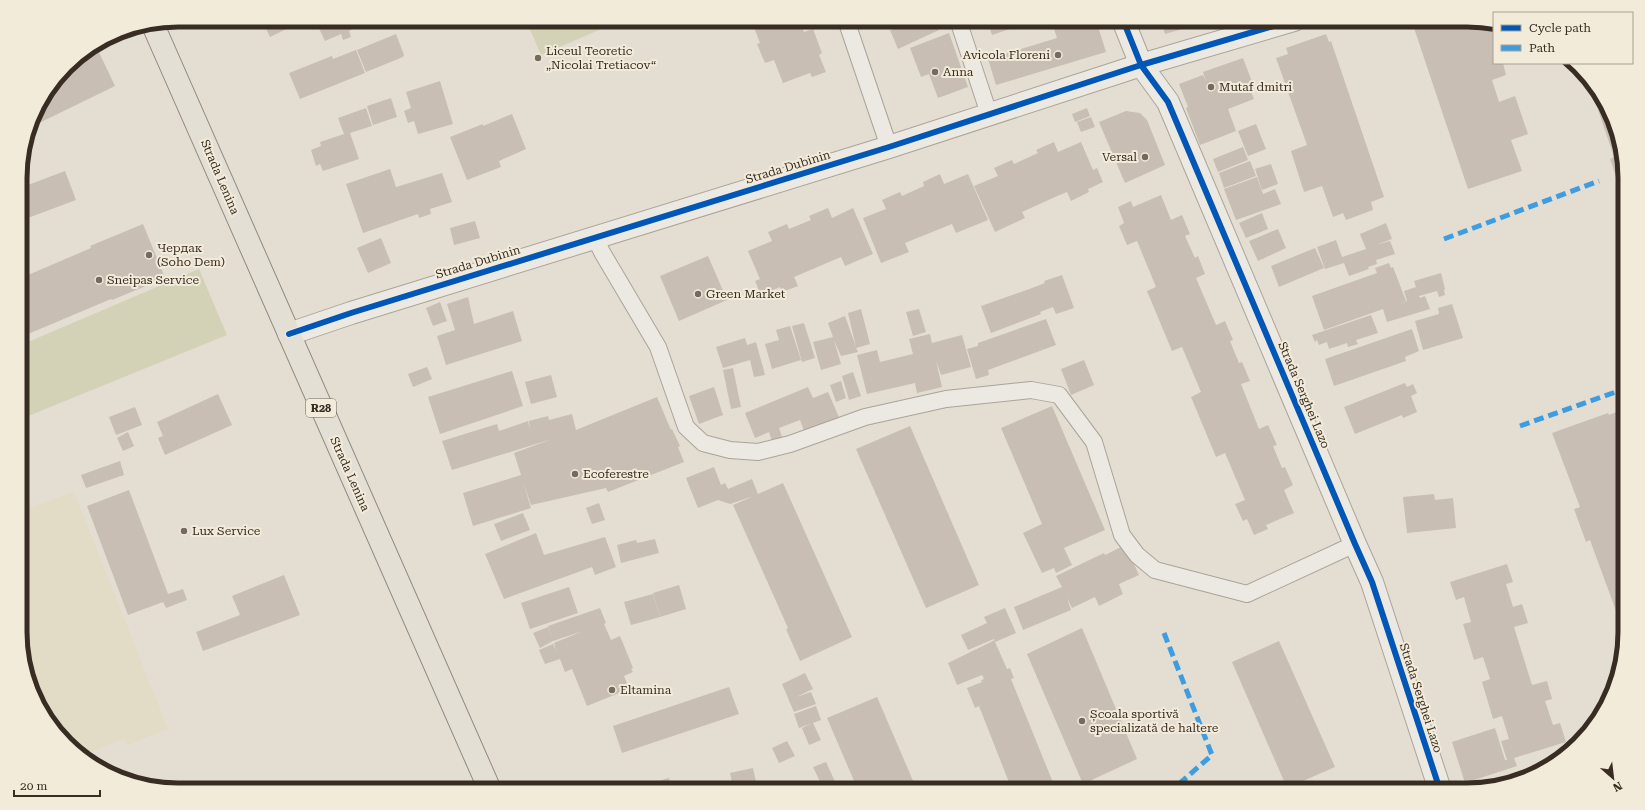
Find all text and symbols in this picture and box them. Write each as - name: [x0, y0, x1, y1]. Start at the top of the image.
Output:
- legend: [1493, 12, 1633, 64]
- text: Cycle path: [1529, 21, 1591, 35]
- text: Path: [1529, 41, 1555, 55]
- place label: Liceul Teoretic „Nicolai Tretiacov“: [546, 44, 656, 72]
- place label: Avicola Floreni: [963, 48, 1050, 62]
- marker: Avicola Floreni: [1053, 50, 1063, 60]
- marker: Liceul Teoretic „Nicolai Tretiacov“: [533, 53, 543, 63]
- place label: Anna: [943, 65, 974, 79]
- marker: Anna: [930, 67, 940, 77]
- place label: Mutaf dmitri: [1219, 80, 1292, 94]
- marker: Mutaf dmitri: [1206, 82, 1216, 92]
- street label: Strada Lenina: [198, 137, 242, 217]
- street label: Strada Dubinin: [744, 147, 832, 187]
- place label: Versal: [1102, 150, 1137, 164]
- marker: Versal: [1140, 152, 1150, 162]
- place label: Чердак (Soho Dem): [157, 241, 225, 269]
- street label: Strada Dubinin: [434, 242, 522, 282]
- marker: Чердак (Soho Dem): [144, 250, 154, 260]
- place label: Sneipas Service: [107, 273, 200, 287]
- marker: Sneipas Service: [94, 275, 104, 285]
- place label: Green Market: [706, 287, 786, 301]
- marker: Green Market: [693, 289, 703, 299]
- street label: Strada Serghei Lazo: [1275, 340, 1333, 450]
- road number: R28: [306, 399, 336, 417]
- street label: Strada Lenina: [327, 435, 373, 514]
- place label: Ecoferestre: [583, 467, 649, 481]
- marker: Ecoferestre: [570, 469, 580, 479]
- place label: Lux Service: [192, 524, 261, 538]
- marker: Lux Service: [179, 526, 189, 536]
- street label: Strada Serghei Lazo: [1397, 641, 1445, 755]
- place label: Eltamina: [620, 683, 672, 697]
- marker: Eltamina: [607, 685, 617, 695]
- place label: Școala sportivă specializată de haltere: [1090, 707, 1219, 735]
- marker: Școala sportivă specializată de haltere: [1077, 716, 1087, 726]
- north arrow: [1593, 758, 1633, 798]
- scale bar: [14, 772, 100, 798]
- text: 20 m: [20, 779, 47, 793]
- text: N: [1610, 779, 1624, 794]

